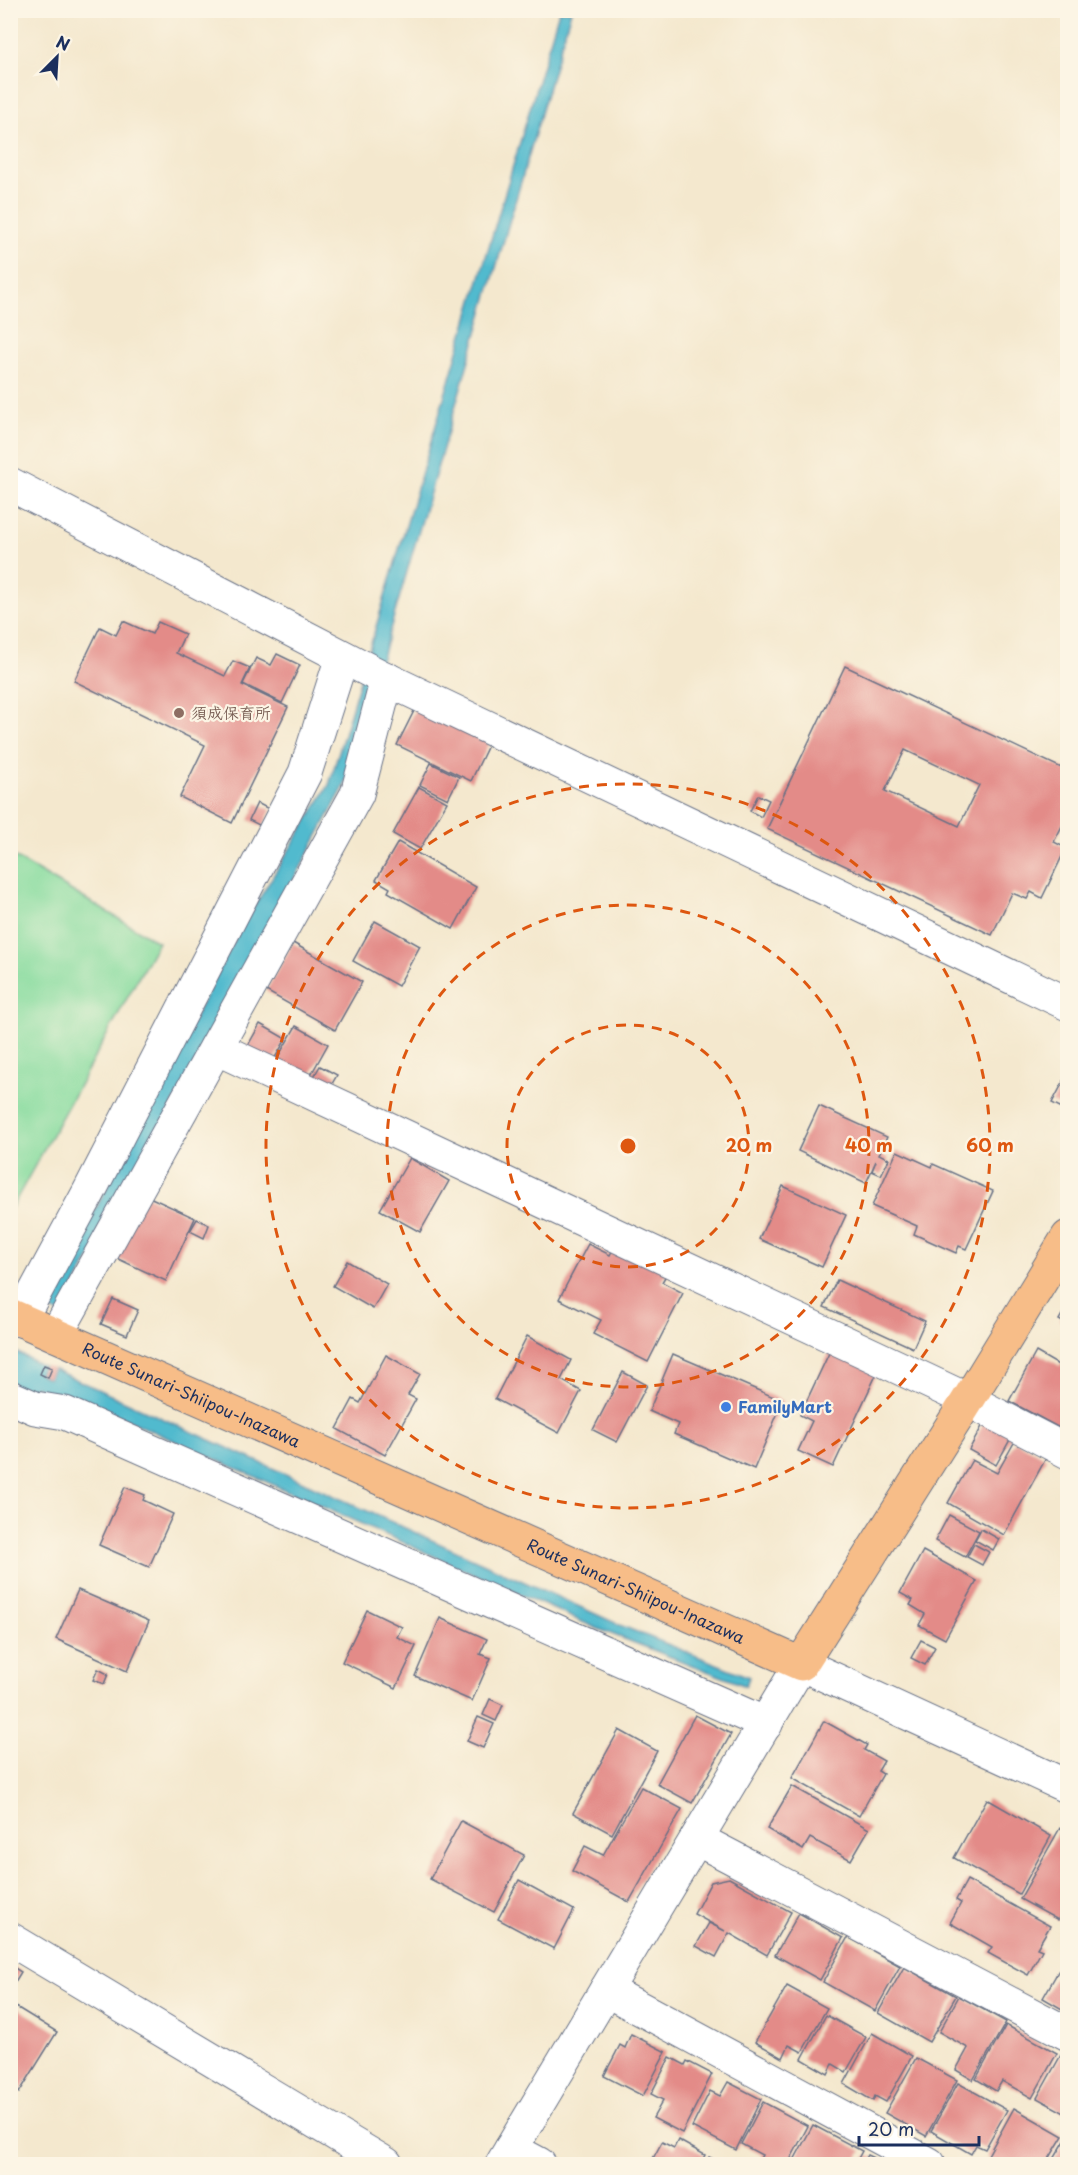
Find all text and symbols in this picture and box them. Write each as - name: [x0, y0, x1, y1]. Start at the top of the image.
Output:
- north arrow: [27, 27, 87, 87]
- text: N: [53, 29, 74, 56]
- place label: 須成保育所: [191, 700, 271, 724]
- marker: 須成保育所: [172, 706, 186, 720]
- text: 20 m: [726, 1131, 772, 1158]
- text: 40 m: [845, 1131, 893, 1158]
- text: 60 m: [966, 1131, 1014, 1158]
- centre of rings: [618, 1136, 638, 1156]
- street label: Route Sunari-Shiipou-Inazawa: [79, 1335, 304, 1453]
- place label: FamilyMart: [738, 1394, 832, 1418]
- marker: FamilyMart: [719, 1400, 733, 1414]
- street label: Route Sunari-Shiipou-Inazawa: [523, 1532, 749, 1649]
- scale bar: [859, 2109, 979, 2147]
- text: 20 m: [868, 2115, 914, 2142]

